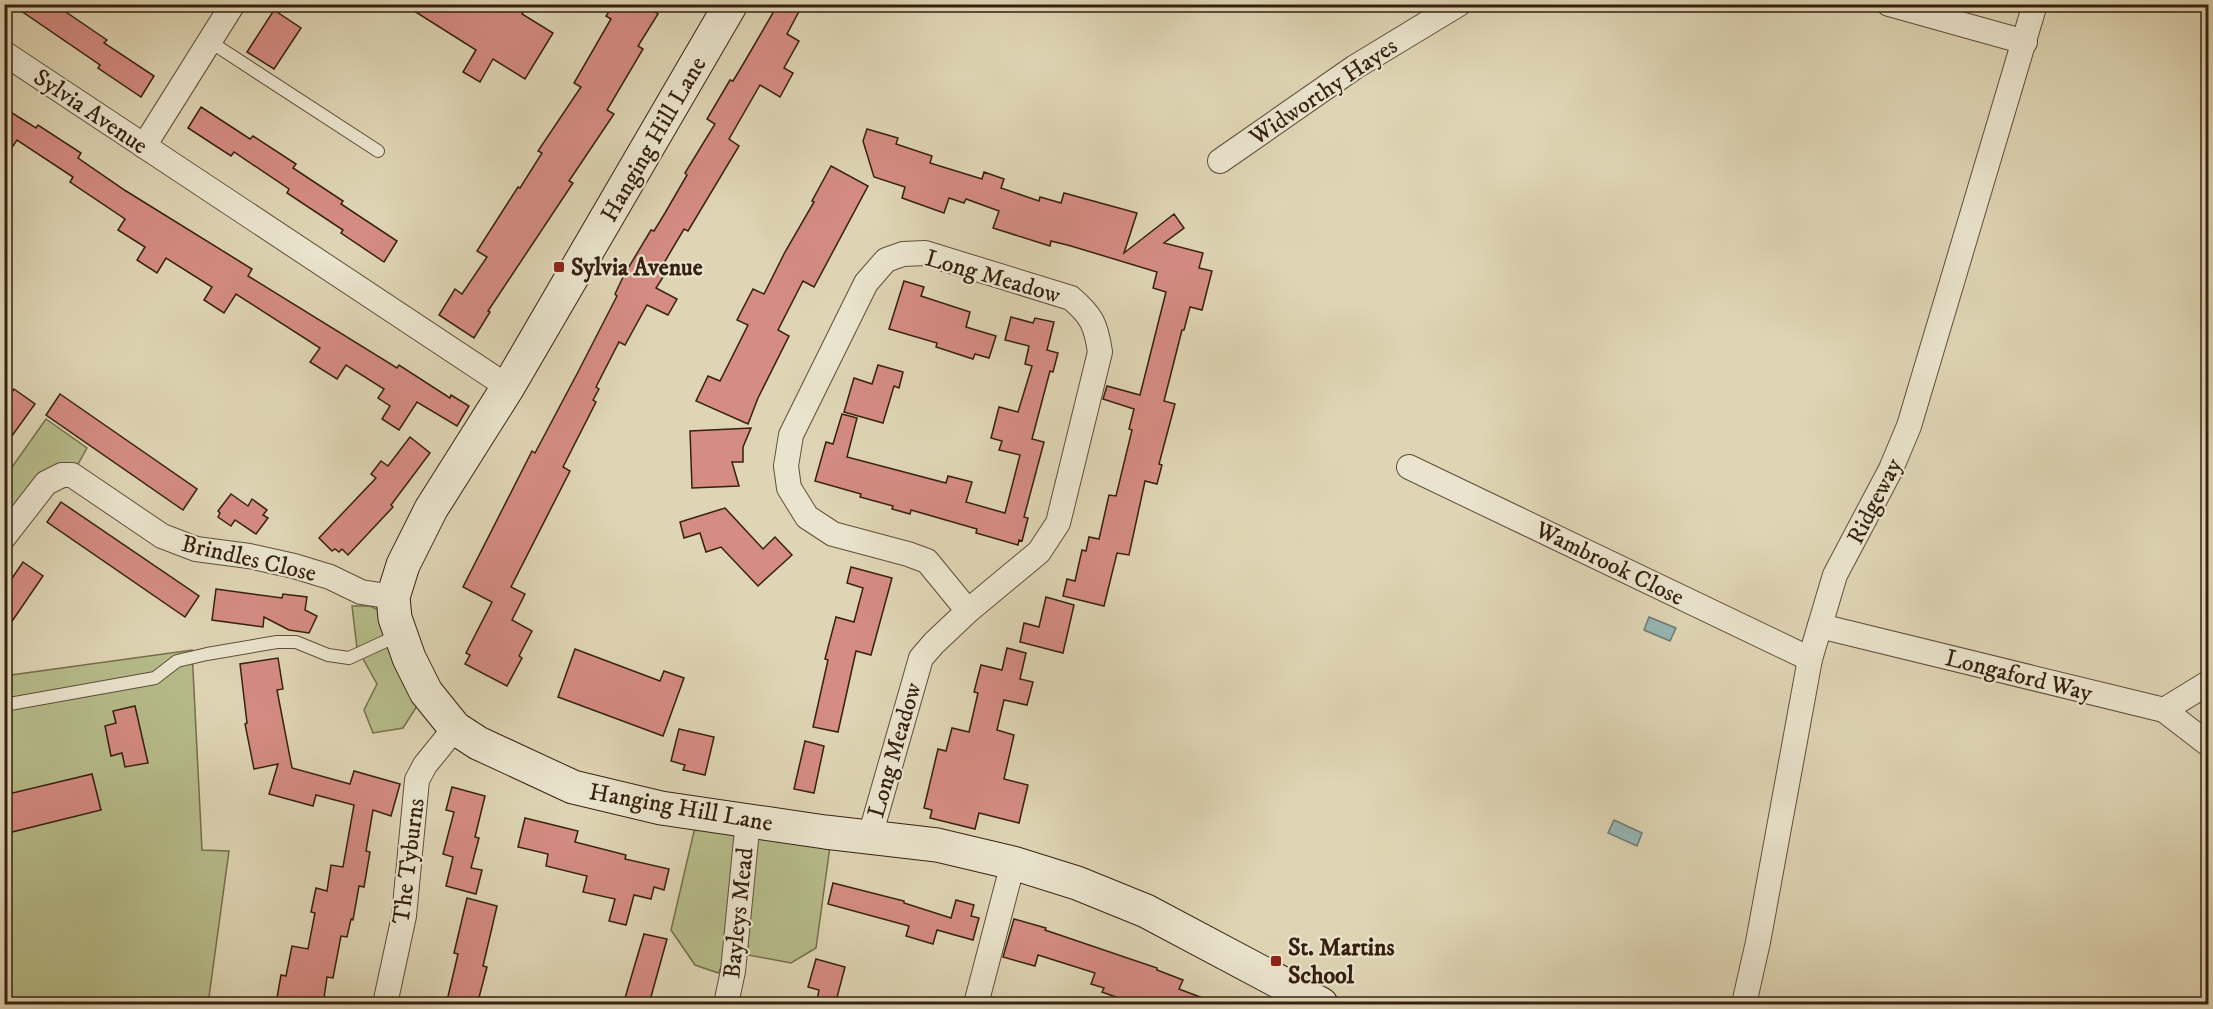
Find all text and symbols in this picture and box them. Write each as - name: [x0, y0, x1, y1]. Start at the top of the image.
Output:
- street label: Widworthy Hayes: [1243, 31, 1403, 153]
- street label: Hanging Hill Lane: [594, 51, 713, 228]
- street label: Sylvia Avenue: [27, 63, 153, 161]
- street label: Long Meadow: [922, 243, 1064, 311]
- place label: Sylvia Avenue: [571, 253, 703, 283]
- marker: Sylvia Avenue: [552, 260, 566, 274]
- street label: Ridgeway: [1841, 453, 1910, 549]
- street label: Wambrook Close: [1529, 515, 1689, 613]
- street label: Brindles Close: [178, 529, 319, 589]
- street label: Longaford Way: [1942, 643, 2096, 709]
- street label: Long Meadow: [861, 679, 929, 821]
- street label: Hanging Hill Lane: [587, 777, 775, 839]
- street label: The Tyburns: [386, 797, 432, 926]
- street label: Bayleys Mead: [717, 846, 761, 980]
- place label: St. Martins School: [1288, 933, 1395, 991]
- marker: St. Martins School: [1269, 954, 1283, 968]

